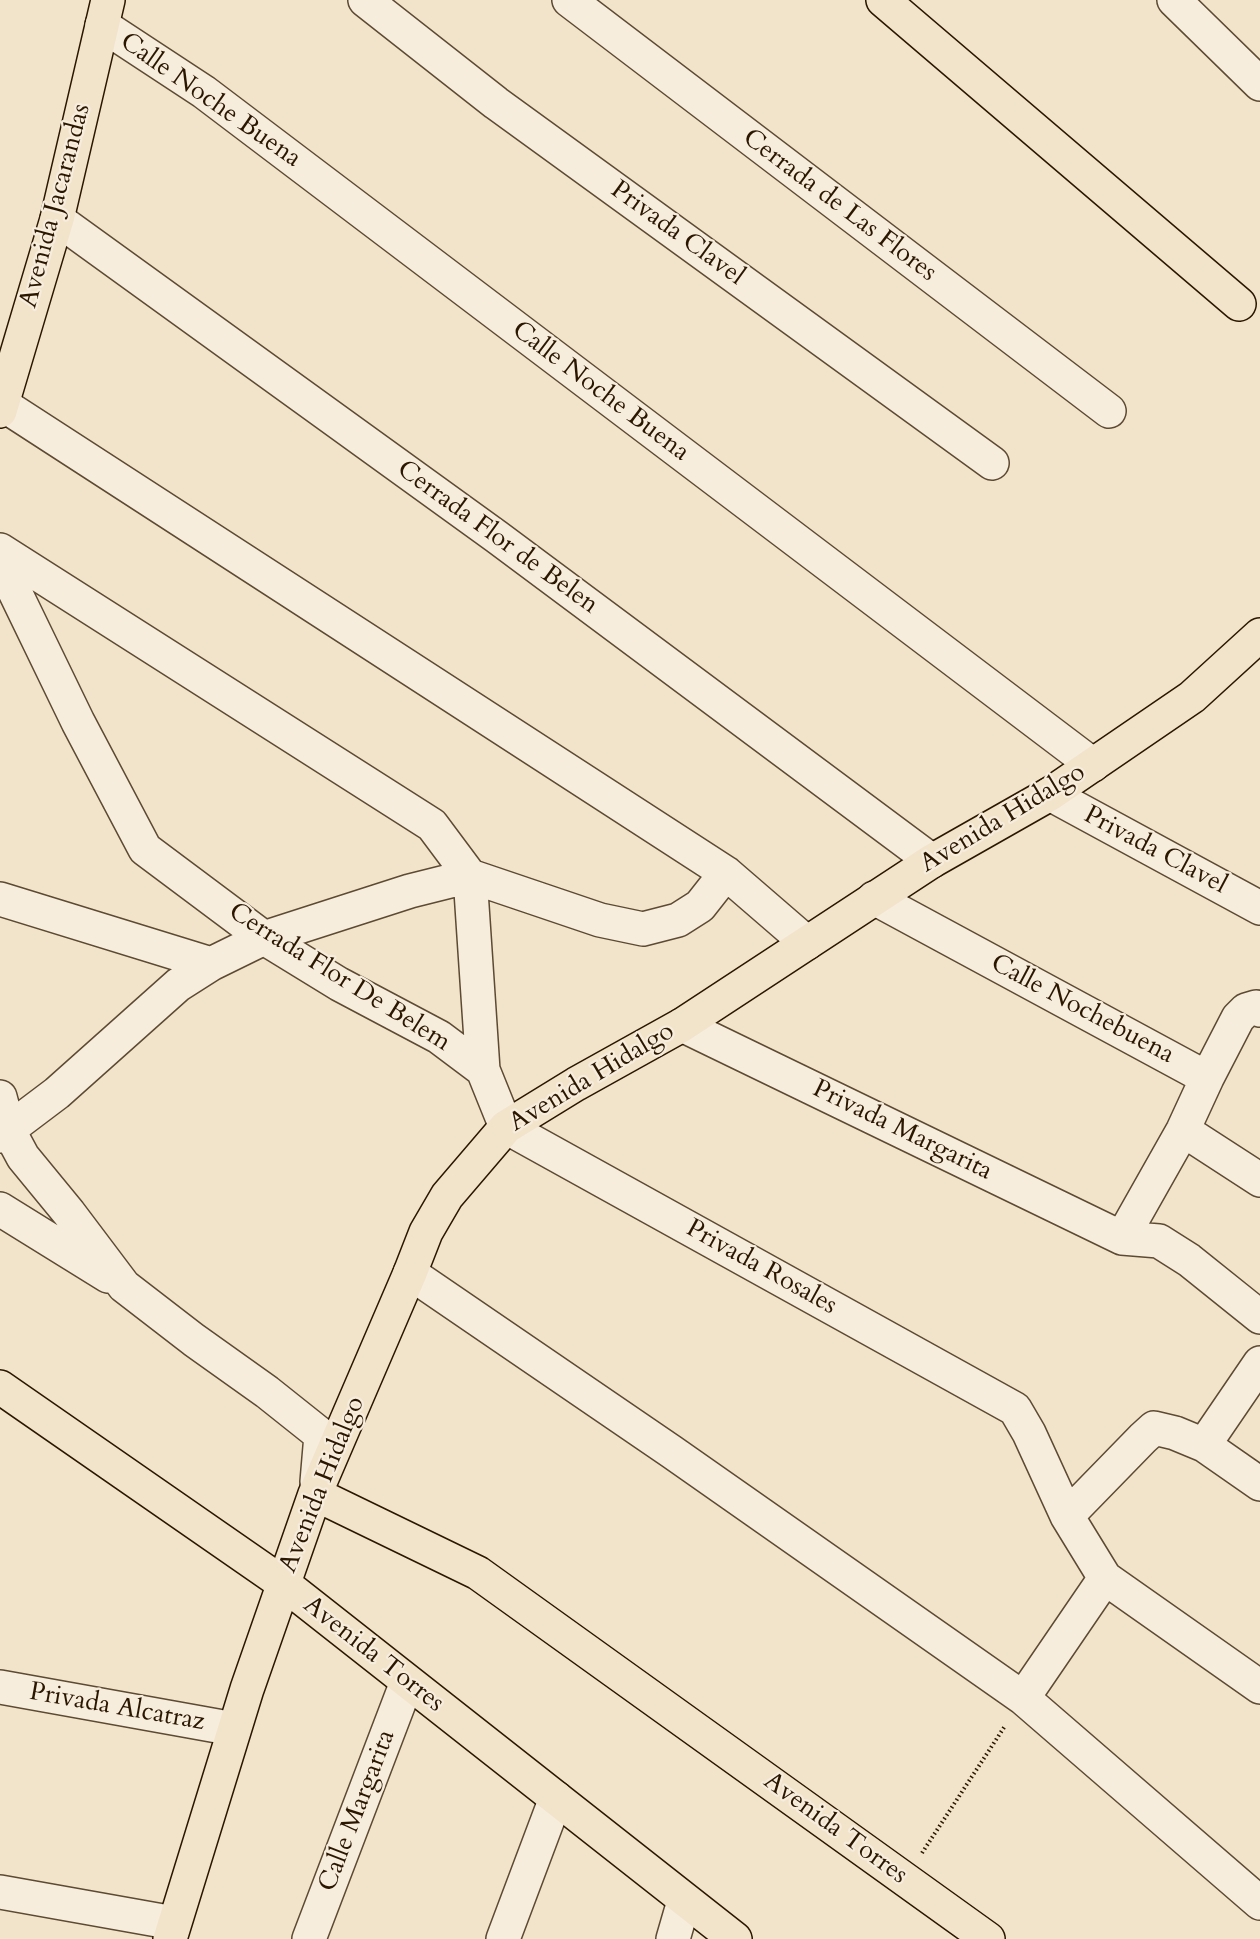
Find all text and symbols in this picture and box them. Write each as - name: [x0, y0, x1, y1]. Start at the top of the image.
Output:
- street label: Calle Noche Buena: [113, 27, 307, 175]
- street label: Avenida Jacarandas: [14, 101, 98, 311]
- street label: Cerrada de Las Flores: [736, 123, 942, 289]
- street label: Privada Clavel: [604, 175, 750, 293]
- street label: Calle Noche Buena: [505, 315, 695, 469]
- street label: Cerrada Flor de Belen: [390, 454, 604, 622]
- street label: Avenida Hidalgo: [915, 757, 1091, 881]
- street label: Privada Clavel: [1078, 800, 1232, 902]
- street label: Cerrada Flor De Belem: [222, 897, 456, 1059]
- street label: Calle Nochebuena: [985, 948, 1179, 1072]
- street label: Avenida Hidalgo: [504, 1016, 680, 1140]
- street label: Privada Margarita: [807, 1074, 997, 1188]
- street label: Privada Rosales: [680, 1214, 842, 1322]
- street label: Avenida Hidalgo: [274, 1392, 372, 1578]
- street label: Avenida Torres: [296, 1590, 450, 1720]
- street label: Privada Alcatraz: [27, 1677, 207, 1739]
- street label: Calle Margarita: [313, 1726, 403, 1896]
- street label: Avenida Torres: [757, 1766, 913, 1892]

